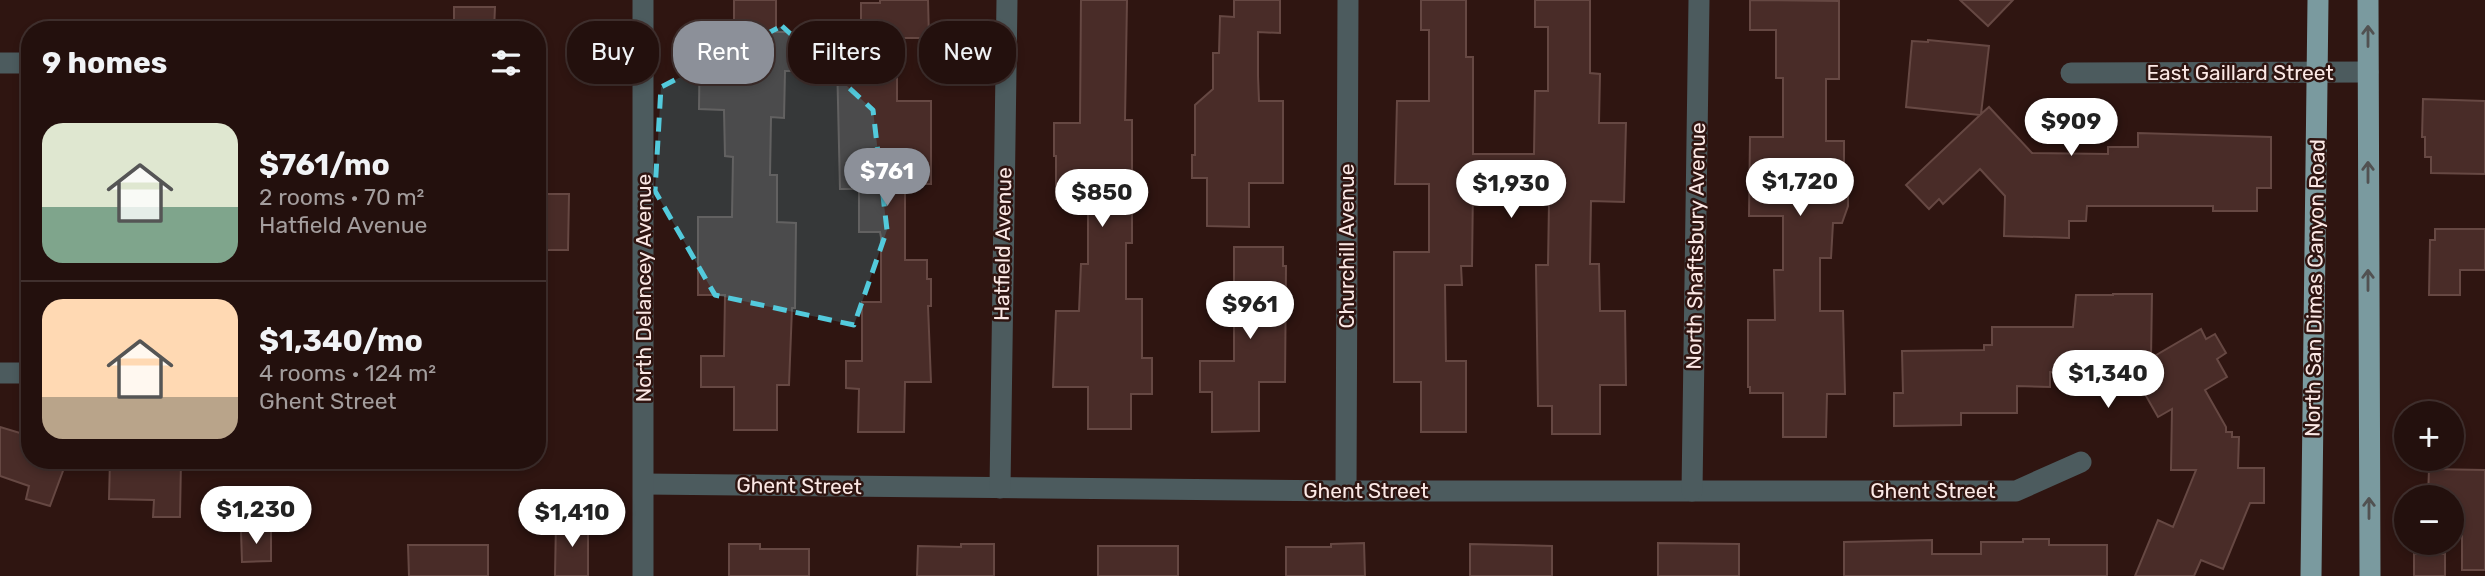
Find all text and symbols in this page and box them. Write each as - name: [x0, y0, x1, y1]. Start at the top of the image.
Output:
- chip: Buy: [567, 21, 659, 84]
- chip: Rent: [673, 21, 774, 84]
- chip: Filters: [788, 21, 905, 84]
- chip: New: [919, 21, 1016, 84]
- one-way arrow: [2361, 25, 2375, 48]
- icon: filters: [487, 44, 525, 82]
- text: 9 homes: [42, 45, 167, 81]
- street label: East Gaillard Street: [2146, 60, 2334, 85]
- pin: $909: [2030, 99, 2112, 158]
- text: $909: [2041, 107, 2101, 135]
- street label: North Shaftsbury Avenue: [1681, 122, 1710, 370]
- street label: North San Dimas Canyon Road: [2299, 139, 2330, 437]
- text: $761/mo: [259, 147, 390, 183]
- pin: $761: [846, 148, 928, 208]
- icon: home: [98, 151, 182, 235]
- text: $761: [860, 157, 914, 185]
- pin: $1,720: [1743, 158, 1857, 218]
- pin: $1,930: [1454, 160, 1568, 220]
- one-way arrow: [2361, 161, 2375, 184]
- street label: Churchill Avenue: [1334, 163, 1359, 329]
- street label: Hatfield Avenue: [989, 167, 1016, 321]
- text: $1,720: [1762, 167, 1838, 195]
- text: $1,930: [1472, 169, 1550, 197]
- pin: $850: [1061, 170, 1143, 229]
- street label: North Delancey Avenue: [631, 174, 656, 402]
- text: $850: [1071, 178, 1133, 206]
- text: 2 rooms · 70 m²: [259, 183, 424, 211]
- text: Hatfield Avenue: [259, 211, 427, 239]
- one-way arrow: [2361, 269, 2375, 292]
- pin: $961: [1209, 282, 1291, 341]
- text: $961: [1222, 290, 1278, 318]
- text: $1,340/mo: [259, 323, 423, 359]
- icon: home: [98, 327, 182, 411]
- pin: $1,340: [2051, 350, 2165, 410]
- text: 4 rooms · 124 m²: [259, 359, 436, 387]
- text: $1,340: [2068, 359, 2148, 387]
- text: Ghent Street: [259, 387, 396, 415]
- map controls: [2394, 401, 2464, 555]
- button: +: [2394, 401, 2464, 471]
- street label: Ghent Street: [736, 472, 862, 499]
- street label: Ghent Street: [1303, 478, 1429, 503]
- street label: Ghent Street: [1870, 478, 1996, 503]
- button: −: [2394, 485, 2464, 555]
- pin: $1,230: [199, 486, 313, 546]
- pin: $1,410: [515, 490, 629, 549]
- text: $1,230: [217, 495, 295, 523]
- one-way arrow: [2362, 497, 2376, 520]
- text: $1,410: [534, 498, 610, 526]

